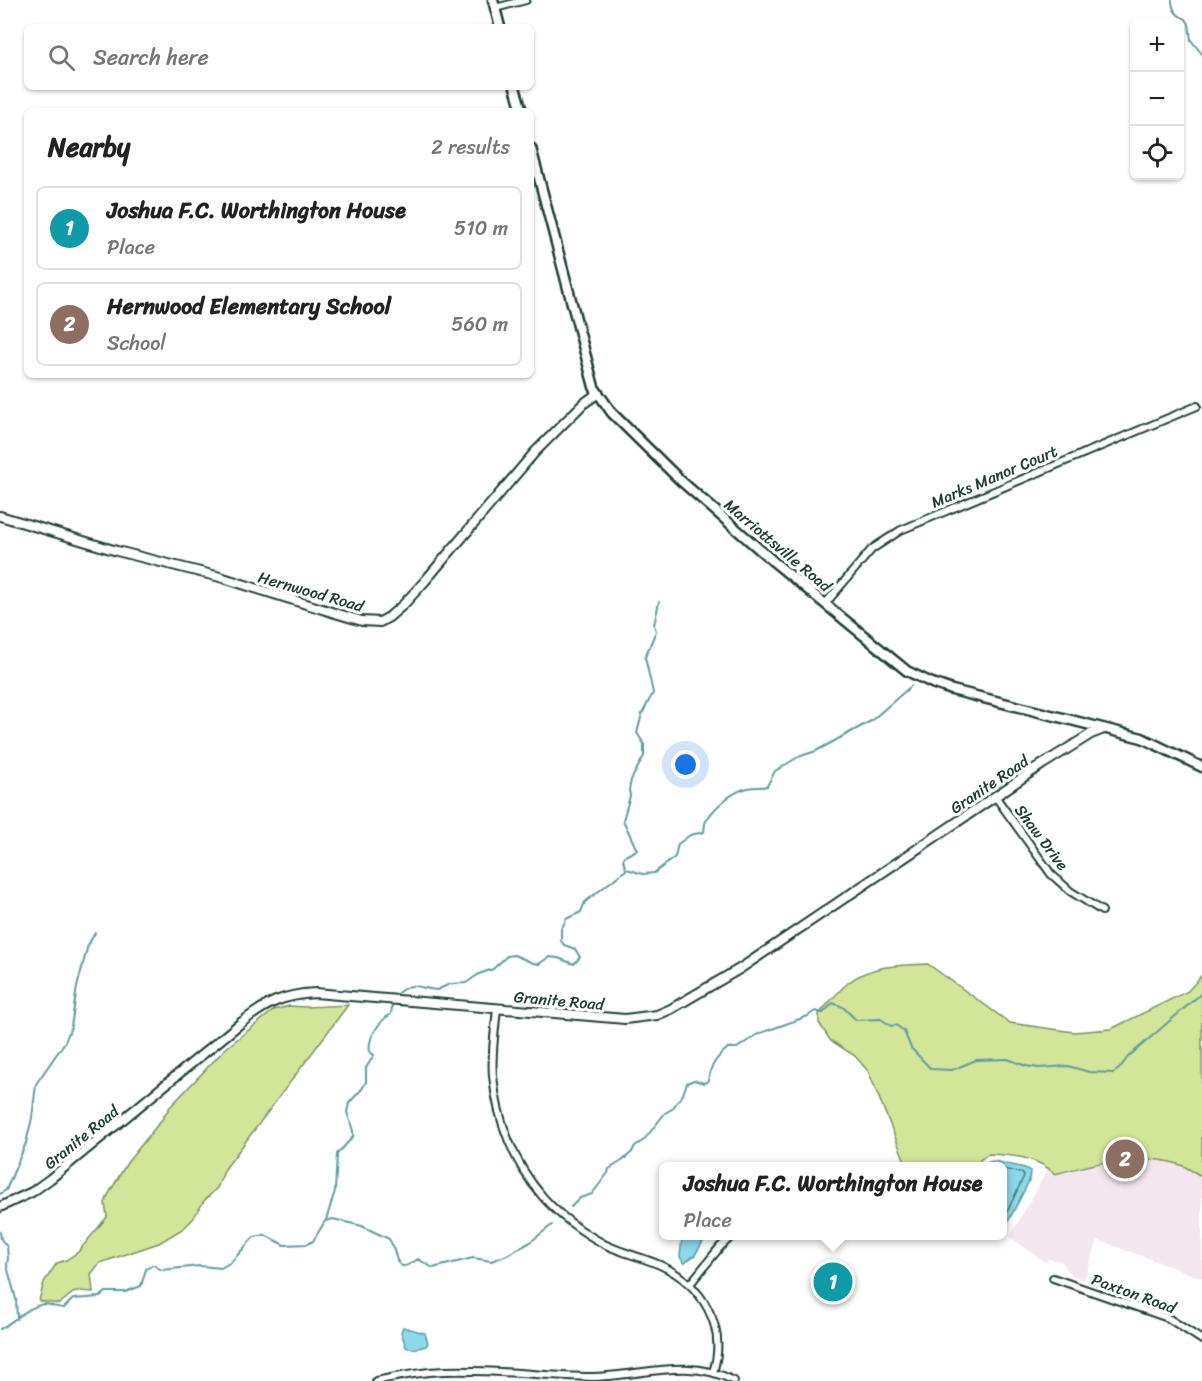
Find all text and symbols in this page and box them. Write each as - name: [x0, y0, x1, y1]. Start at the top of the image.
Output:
- map controls: [1130, 18, 1184, 180]
- button: +: [1130, 18, 1184, 72]
- search box: [24, 24, 534, 90]
- text: Search here: [93, 38, 209, 77]
- icon: search: [45, 41, 78, 74]
- button: −: [1130, 72, 1184, 126]
- text: Nearby: [48, 124, 130, 170]
- button: locate: [1130, 126, 1184, 180]
- text: 2 results: [431, 130, 510, 165]
- text: Joshua F.C. Worthington House: [107, 191, 406, 230]
- text: 1: [65, 211, 74, 246]
- text: 510 m: [454, 211, 508, 246]
- text: Place: [107, 230, 155, 265]
- text: Hernwood Elementary School: [107, 287, 391, 326]
- text: 2: [64, 307, 75, 342]
- text: 560 m: [451, 307, 508, 342]
- text: School: [107, 326, 166, 361]
- street label: Marks Manor Court: [926, 437, 1062, 516]
- street label: Marriottsville Road: [717, 491, 839, 600]
- street label: Hernwood Road: [255, 563, 369, 621]
- street label: Granite Road: [944, 746, 1036, 822]
- your location: [671, 750, 700, 779]
- street label: Shaw Drive: [1007, 798, 1077, 877]
- street label: Granite Road: [513, 982, 607, 1019]
- street label: Granite Road: [37, 1097, 127, 1177]
- pin: 2: [1106, 1136, 1144, 1182]
- popup: [659, 1162, 1007, 1240]
- text: Joshua F.C. Worthington House: [684, 1164, 982, 1203]
- text: Place: [684, 1203, 732, 1238]
- pin: 1: [814, 1260, 852, 1304]
- street label: Paxton Road: [1088, 1265, 1182, 1323]

